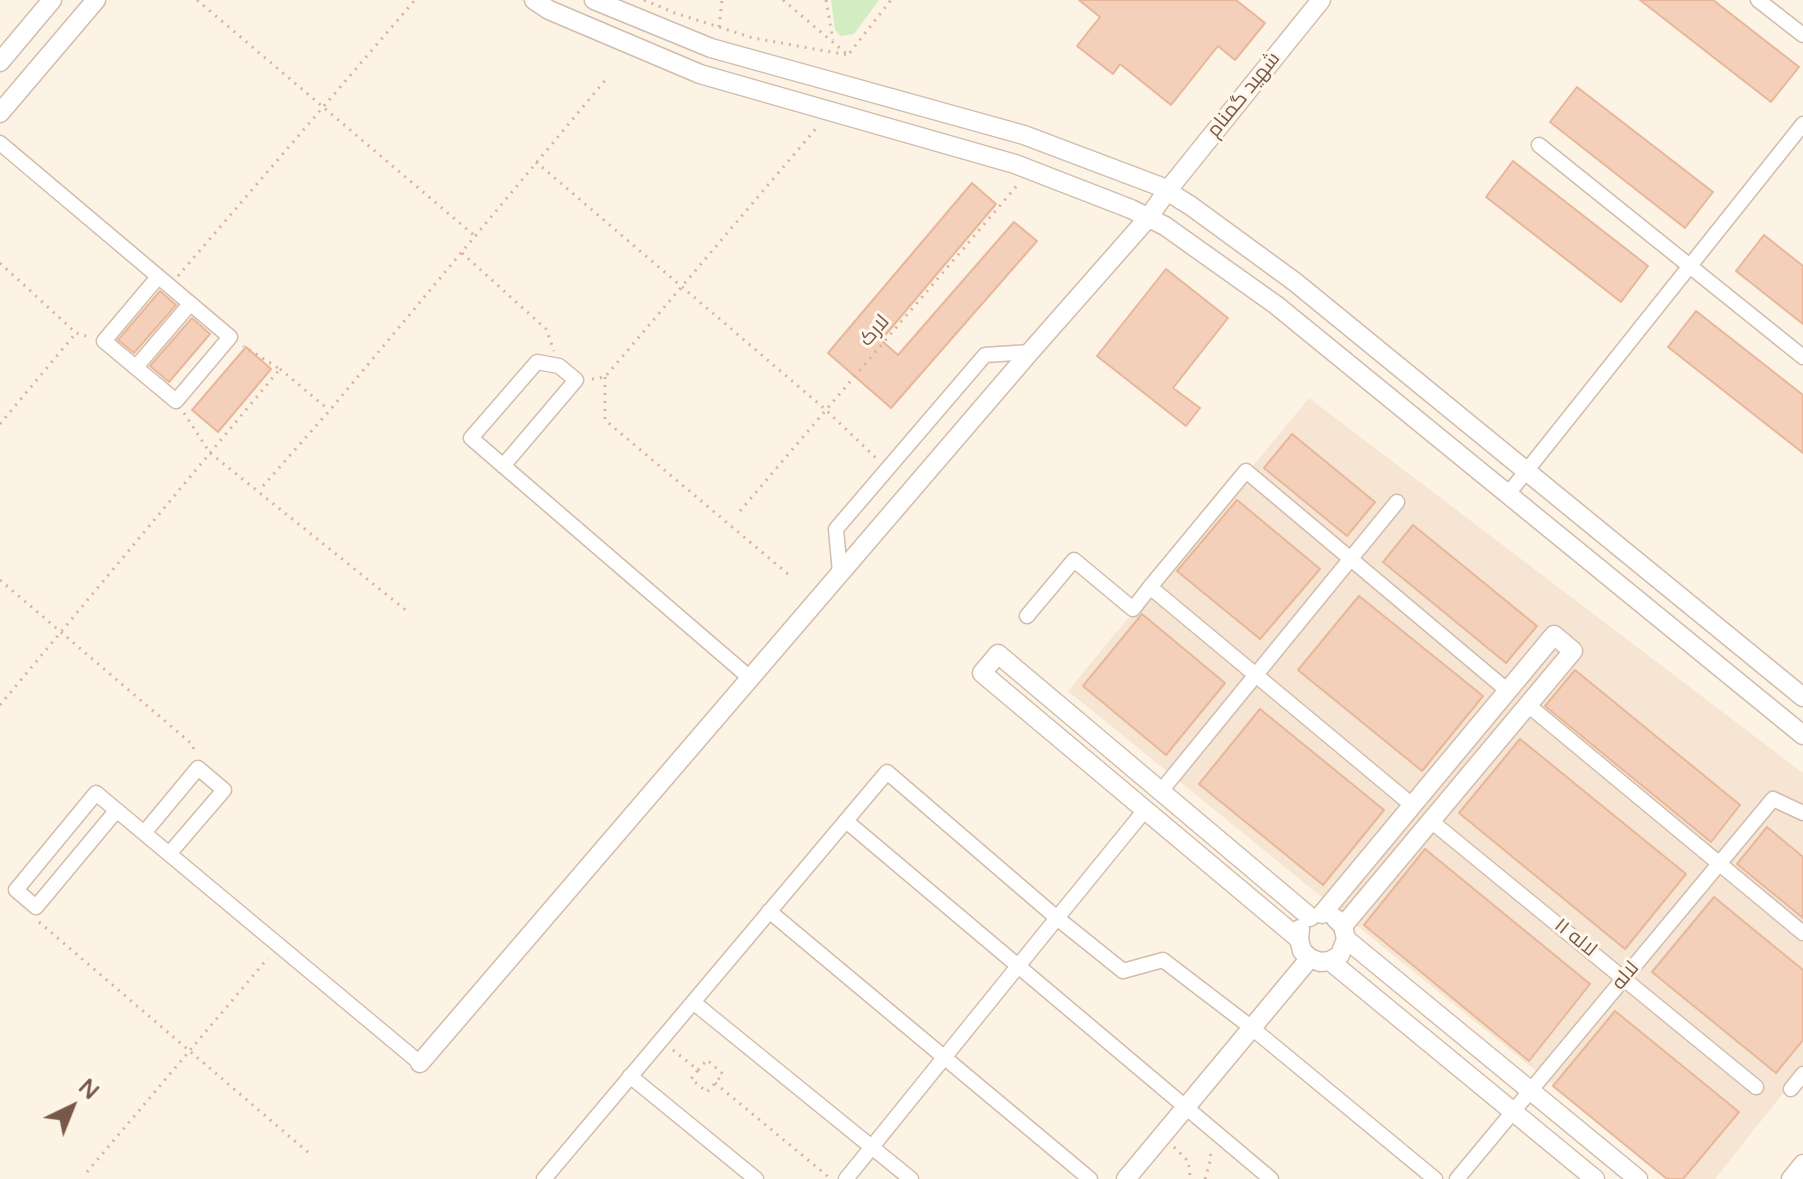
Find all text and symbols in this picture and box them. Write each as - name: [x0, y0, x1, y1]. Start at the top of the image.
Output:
- street label: شهید گمنام: [1202, 47, 1286, 143]
- street label: لارک: [855, 310, 895, 352]
- street label: لاله ۱۱: [1549, 914, 1601, 962]
- street label: لاله: [1607, 957, 1645, 995]
- north arrow: [32, 1067, 112, 1147]
- text: N: [73, 1074, 104, 1105]

